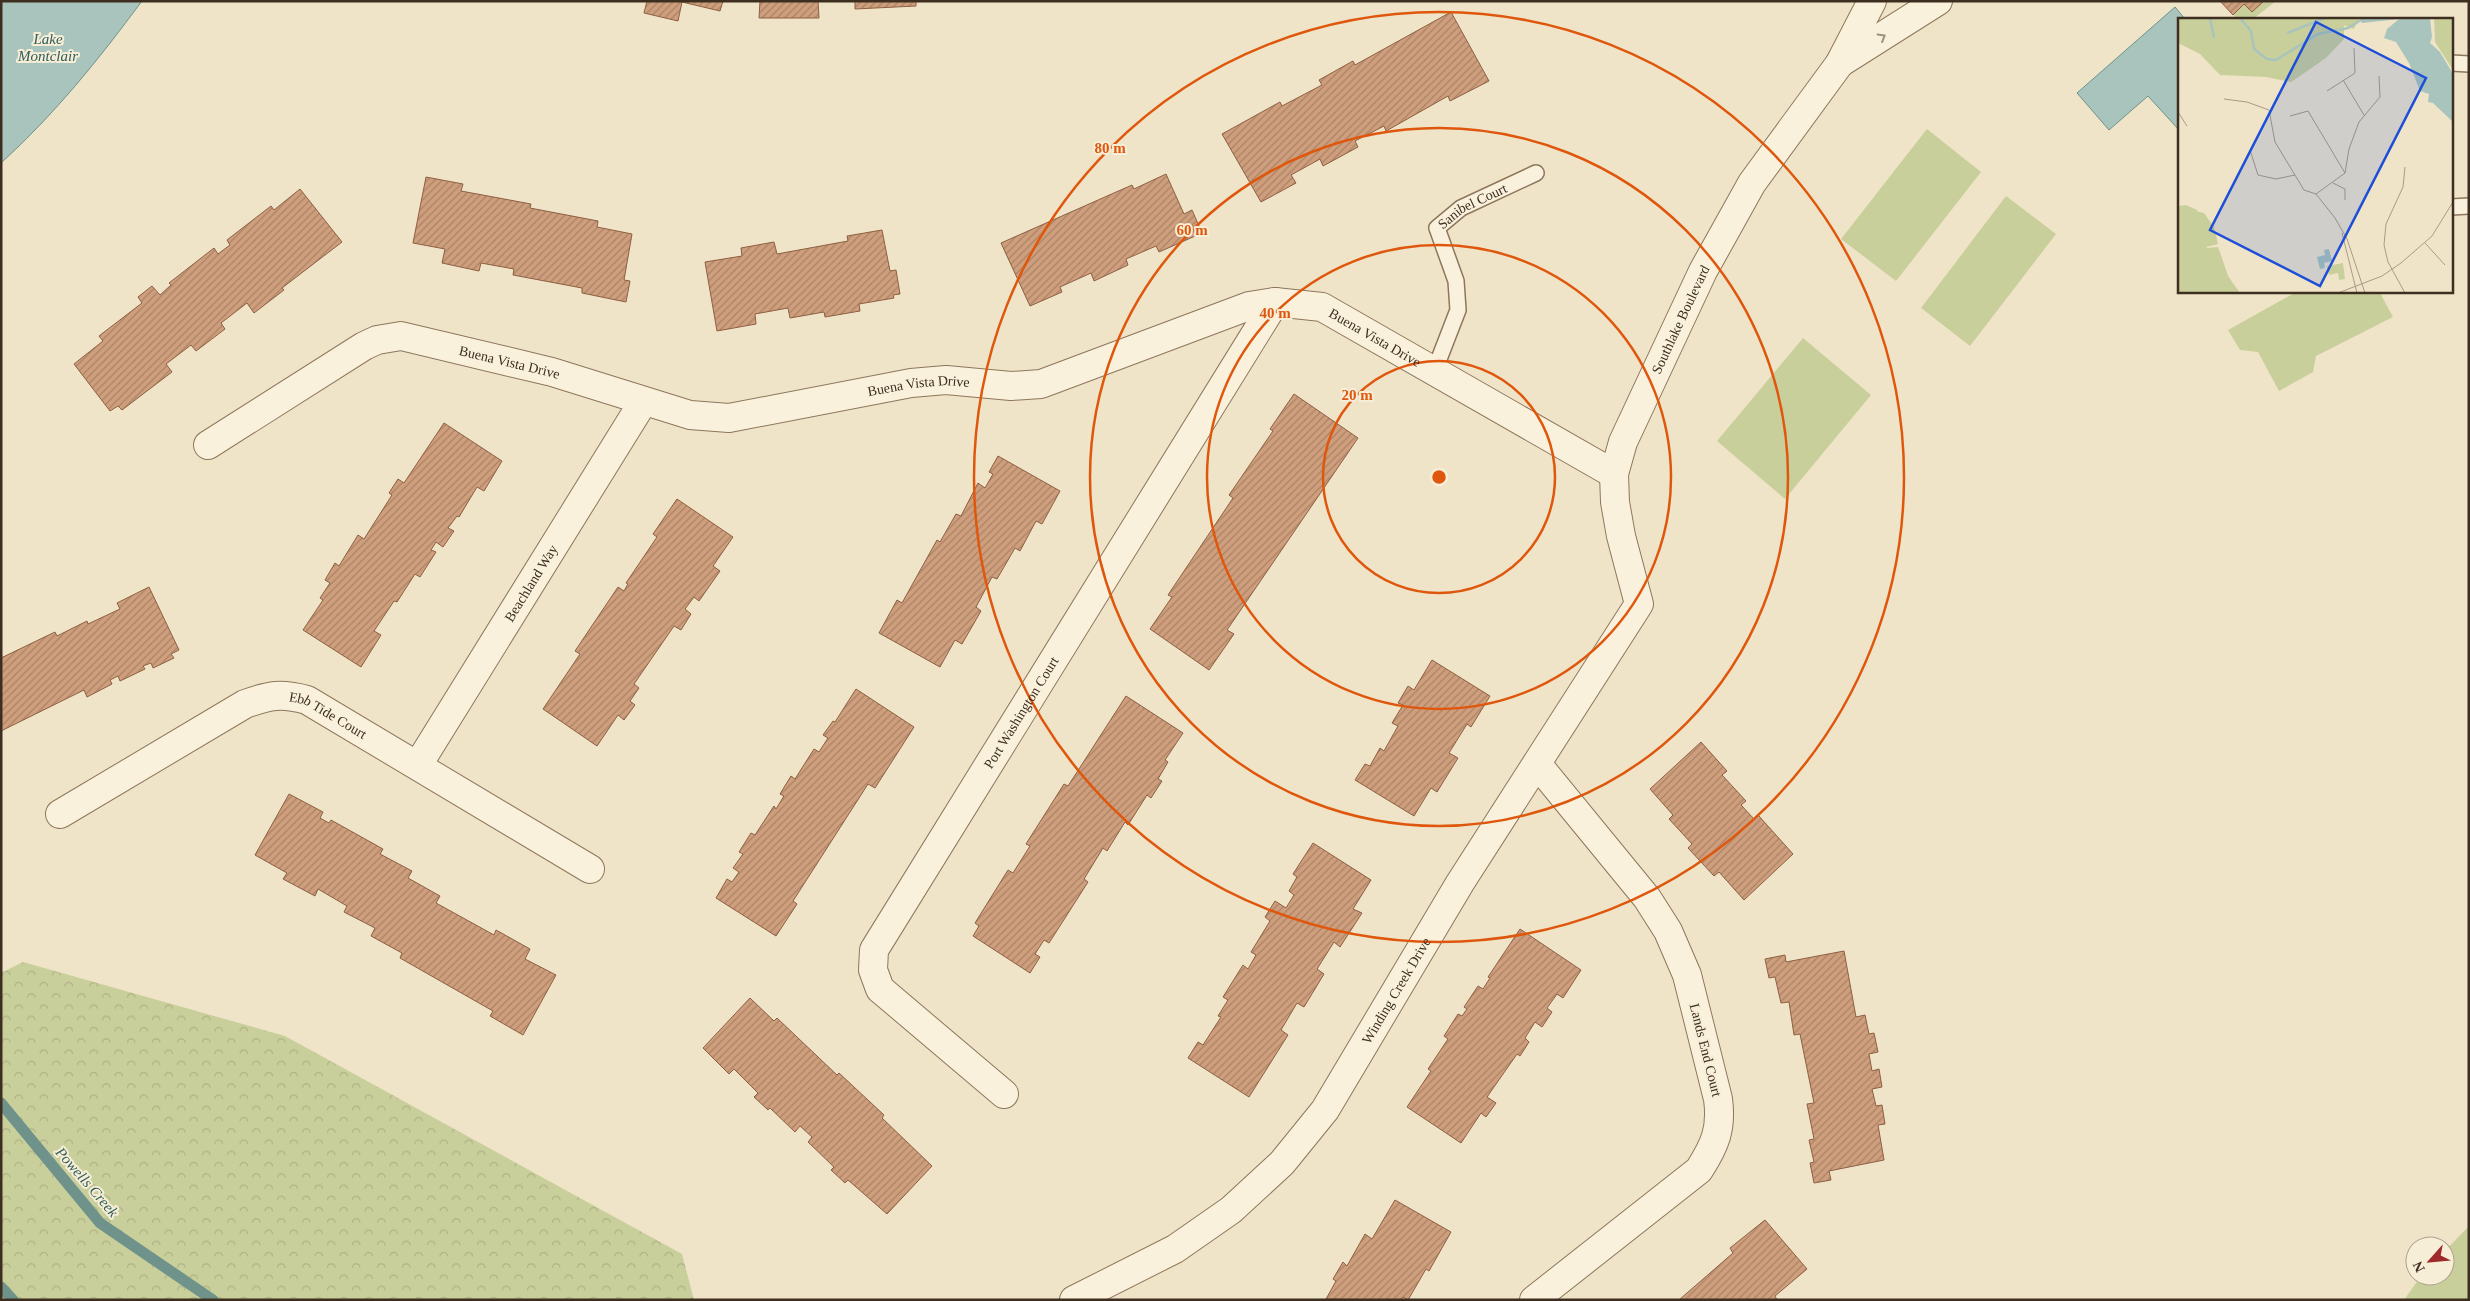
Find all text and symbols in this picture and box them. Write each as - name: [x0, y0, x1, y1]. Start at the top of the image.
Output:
- inset map: [2178, 18, 2452, 292]
- water label: Lake Montclair: [17, 31, 78, 64]
- one-way arrow: [1876, 34, 1885, 44]
- text: 80 m: [1094, 140, 1126, 156]
- street label: Sanibel Court: [1435, 181, 1509, 232]
- text: 60 m: [1176, 222, 1208, 238]
- street label: Southlake Boulevard: [1649, 263, 1713, 376]
- text: 40 m: [1259, 305, 1291, 321]
- street label: Buena Vista Drive: [1326, 306, 1423, 370]
- street label: Buena Vista Drive: [458, 343, 562, 382]
- street label: Buena Vista Drive: [866, 373, 970, 399]
- text: 20 m: [1341, 387, 1373, 403]
- centre of rings: [1430, 468, 1448, 486]
- street label: Beachland Way: [502, 542, 561, 625]
- street label: Port Washington Court: [981, 654, 1062, 771]
- street label: Ebb Tide Court: [288, 689, 369, 742]
- street label: Winding Creek Drive: [1359, 935, 1434, 1047]
- street label: Lands End Court: [1687, 1002, 1724, 1098]
- water label: Powells Creek: [52, 1143, 122, 1220]
- north arrow: [2405, 1236, 2455, 1286]
- text: N: [2410, 1259, 2428, 1275]

